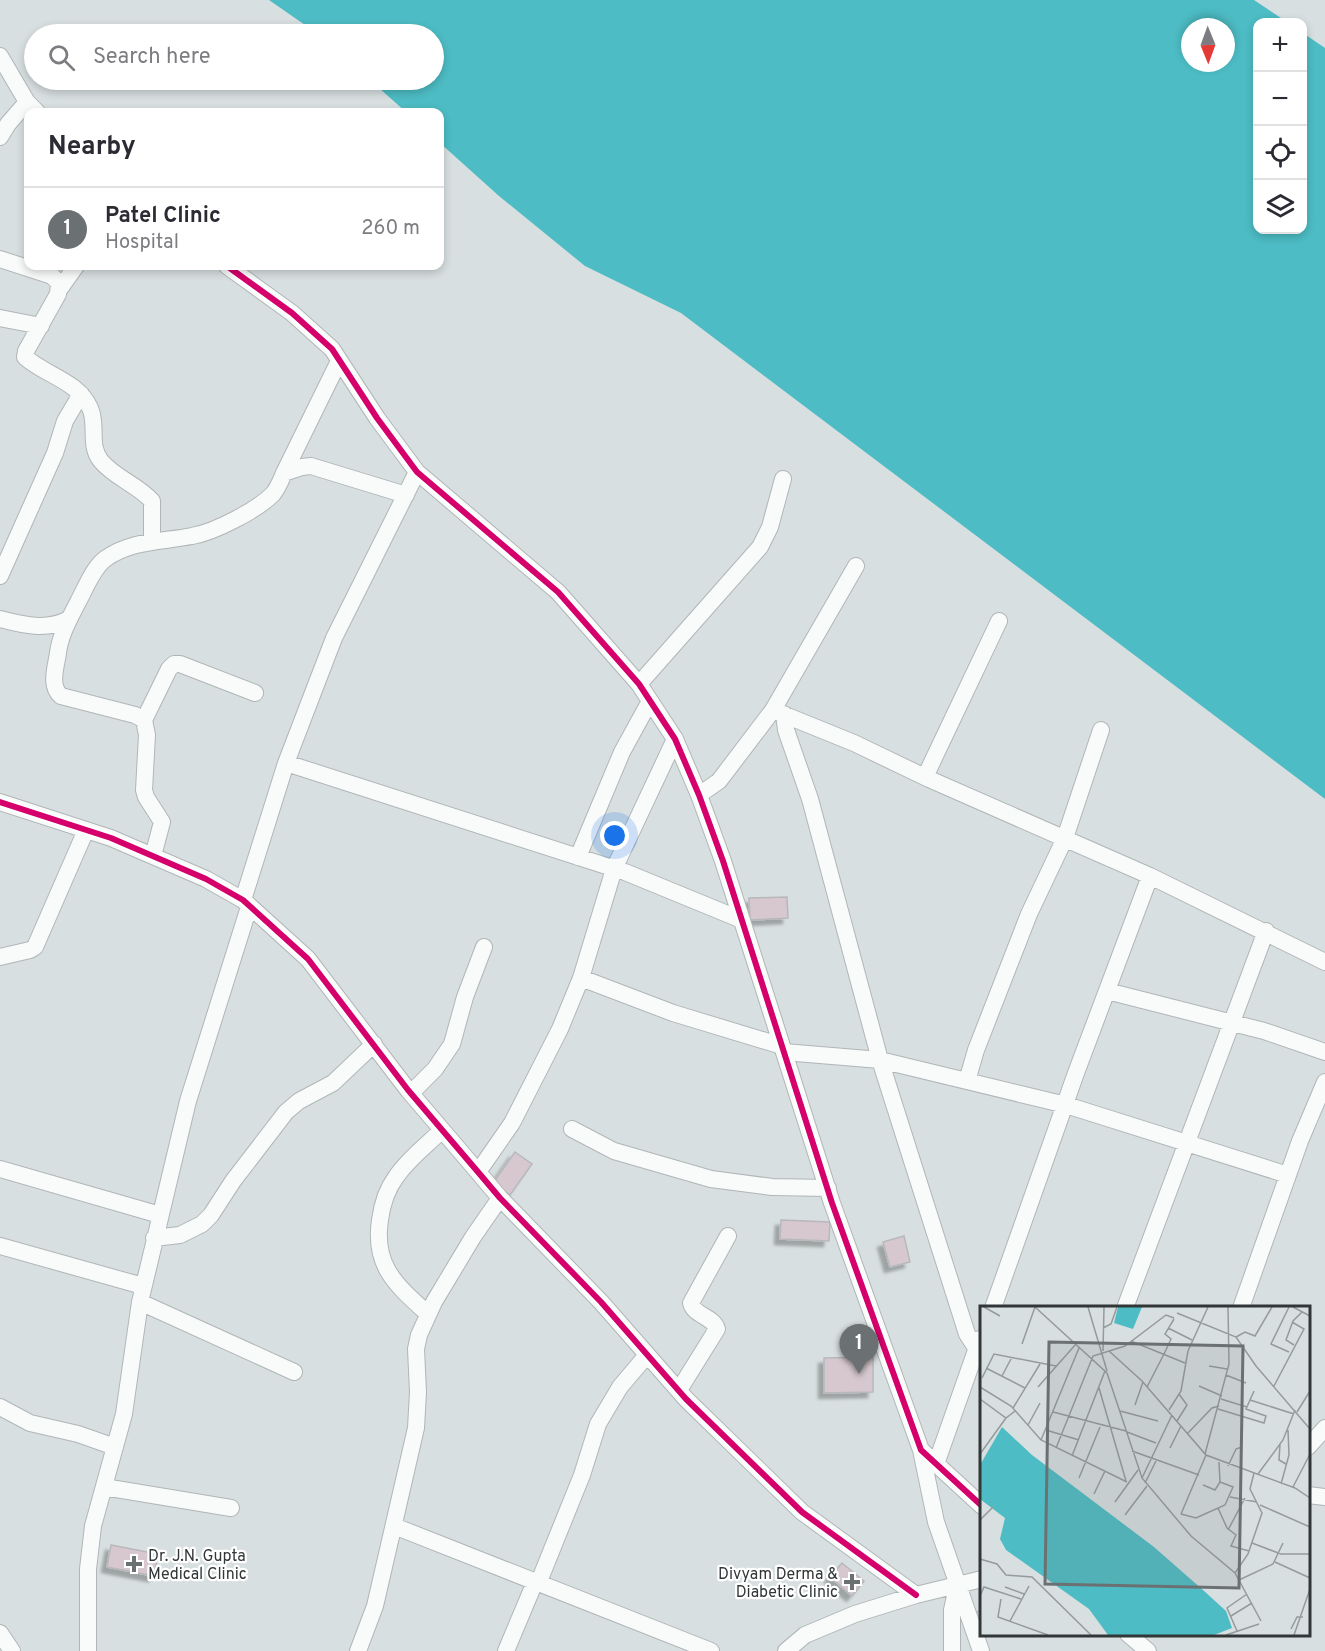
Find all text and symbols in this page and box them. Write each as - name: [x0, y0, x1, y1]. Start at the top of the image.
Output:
- north arrow: [1181, 18, 1235, 72]
- map controls: [1253, 18, 1307, 234]
- button: +: [1253, 18, 1307, 72]
- search box: [24, 24, 444, 90]
- icon: search: [45, 41, 78, 74]
- text: Search here: [93, 44, 211, 71]
- button: −: [1253, 72, 1307, 126]
- button: locate: [1253, 126, 1307, 180]
- text: Nearby: [48, 131, 136, 164]
- button: layers: [1253, 180, 1307, 234]
- text: Patel Clinic: [105, 203, 221, 230]
- text: 1: [64, 216, 72, 242]
- text: 260 m: [361, 216, 420, 242]
- text: Hospital: [105, 230, 179, 256]
- your location: [600, 821, 629, 850]
- inset map: [980, 1306, 1310, 1636]
- pin: 1: [840, 1324, 878, 1374]
- place label: Dr. J.N. Gupta Medical Clinic: [148, 1547, 247, 1585]
- marker: Dr. J.N. Gupta Medical Clinic: [125, 1555, 143, 1573]
- place label: Divyam Derma & Diabetic Clinic: [718, 1565, 838, 1603]
- marker: Divyam Derma & Diabetic Clinic: [843, 1573, 861, 1591]

